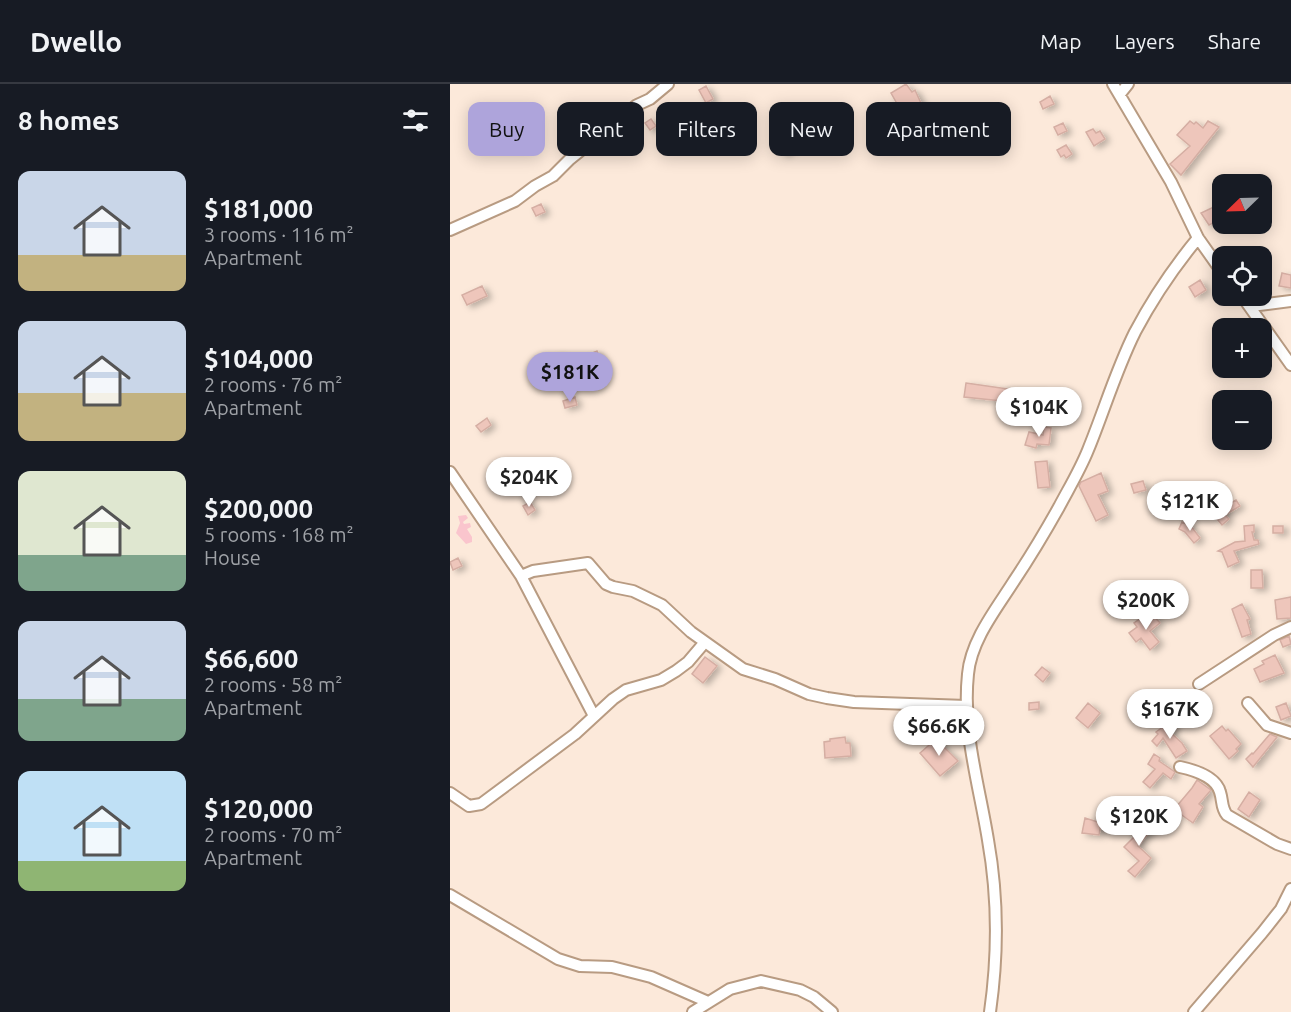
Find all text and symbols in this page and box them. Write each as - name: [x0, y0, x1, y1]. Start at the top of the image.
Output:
- text: Dwello: [30, 26, 122, 57]
- text: Map: [1040, 29, 1081, 53]
- text: Layers: [1114, 29, 1175, 53]
- text: Share: [1208, 29, 1261, 53]
- chip: Buy: [468, 102, 545, 156]
- chip: Rent: [557, 102, 644, 156]
- chip: Filters: [656, 102, 757, 156]
- chip: New: [769, 102, 854, 156]
- chip: Apartment: [866, 102, 1011, 156]
- icon: filters: [399, 104, 432, 137]
- text: 8 homes: [18, 106, 119, 135]
- north arrow: [1212, 174, 1272, 234]
- map controls: [1212, 174, 1272, 450]
- text: $181,000: [204, 194, 313, 223]
- icon: home: [66, 195, 138, 267]
- text: 3 rooms · 116 m²: [204, 223, 354, 246]
- text: Apartment: [204, 246, 302, 269]
- button: locate: [1212, 246, 1272, 306]
- button: +: [1212, 318, 1272, 378]
- text: $104,000: [204, 344, 313, 373]
- icon: home: [66, 345, 138, 417]
- pin: $181K: [528, 352, 612, 403]
- text: $181K: [541, 360, 599, 383]
- text: 2 rooms · 76 m²: [204, 373, 342, 396]
- pin: $104K: [997, 387, 1081, 438]
- button: −: [1212, 390, 1272, 450]
- text: $104K: [1010, 395, 1068, 418]
- text: Apartment: [204, 396, 302, 419]
- pin: $204K: [487, 457, 571, 508]
- text: $204K: [500, 465, 558, 488]
- pin: $121K: [1148, 481, 1232, 532]
- text: $121K: [1161, 489, 1219, 512]
- text: $200,000: [204, 494, 313, 523]
- icon: home: [66, 495, 138, 567]
- text: 5 rooms · 168 m²: [204, 523, 354, 546]
- text: House: [204, 546, 261, 569]
- pin: $200K: [1104, 580, 1188, 631]
- text: $200K: [1117, 588, 1175, 611]
- text: $66,600: [204, 644, 298, 673]
- icon: home: [66, 645, 138, 717]
- text: 2 rooms · 58 m²: [204, 673, 342, 696]
- pin: $167K: [1128, 689, 1212, 740]
- text: Apartment: [204, 696, 302, 719]
- text: $167K: [1141, 697, 1199, 720]
- pin: $66.6K: [890, 706, 988, 757]
- text: $66.6K: [907, 714, 971, 737]
- text: $120,000: [204, 794, 313, 823]
- icon: home: [66, 795, 138, 867]
- pin: $120K: [1097, 796, 1181, 847]
- text: $120K: [1110, 804, 1168, 827]
- text: 2 rooms · 70 m²: [204, 823, 342, 846]
- text: Apartment: [204, 846, 302, 869]

